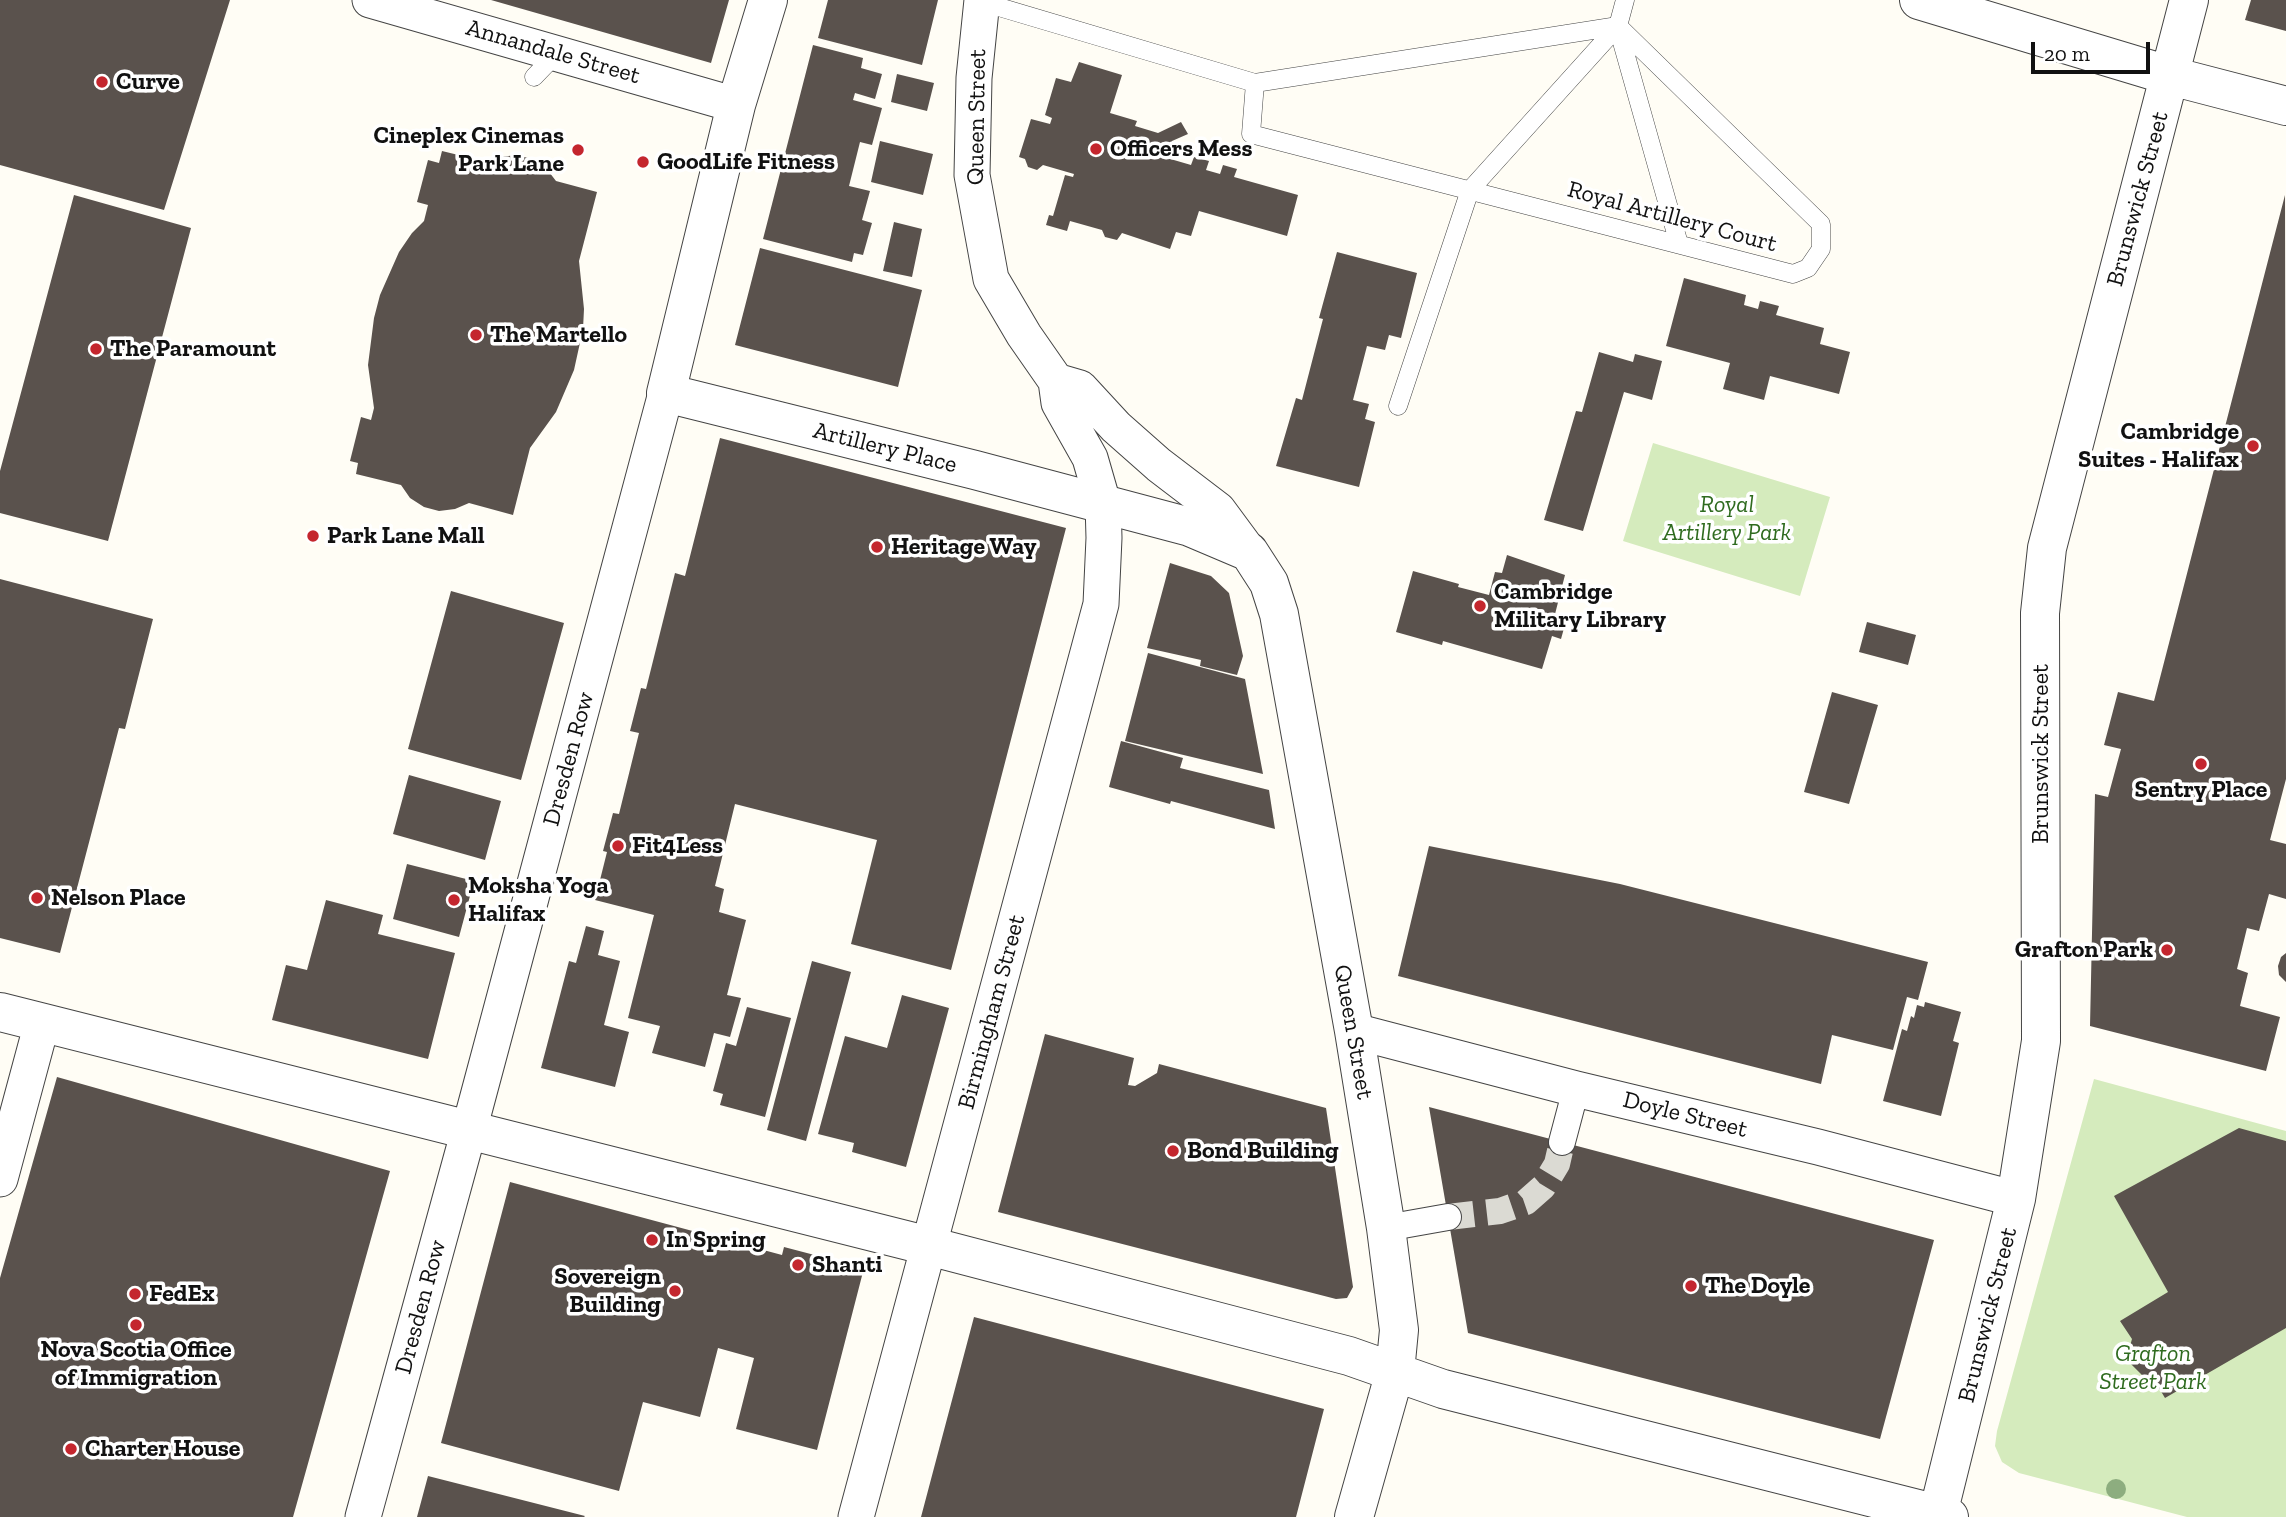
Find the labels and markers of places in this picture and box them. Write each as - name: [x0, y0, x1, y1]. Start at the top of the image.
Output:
- place label: Curve: [116, 68, 180, 96]
- marker: Curve: [94, 74, 110, 90]
- place label: Cineplex Cinemas Park Lane: [373, 122, 564, 178]
- place label: Officers Mess: [1110, 135, 1252, 163]
- marker: Officers Mess: [1088, 141, 1104, 157]
- marker: Cineplex Cinemas Park Lane: [570, 142, 586, 158]
- place label: GoodLife Fitness: [657, 148, 835, 176]
- marker: GoodLife Fitness: [635, 154, 651, 170]
- place label: The Martello: [490, 321, 627, 349]
- marker: The Martello: [468, 327, 484, 343]
- place label: The Paramount: [110, 335, 276, 363]
- marker: The Paramount: [88, 341, 104, 357]
- place label: Cambridge Suites - Halifax: [2078, 418, 2239, 474]
- marker: Cambridge Suites - Halifax: [2245, 438, 2261, 454]
- place label: Park Lane Mall: [327, 522, 485, 550]
- marker: Park Lane Mall: [305, 528, 321, 544]
- place label: Heritage Way: [891, 533, 1036, 561]
- marker: Heritage Way: [869, 539, 885, 555]
- place label: Cambridge Military Library: [1494, 578, 1666, 634]
- marker: Cambridge Military Library: [1472, 598, 1488, 614]
- marker: Sentry Place: [2193, 756, 2209, 772]
- place label: Sentry Place: [2135, 776, 2267, 804]
- place label: Fit4Less: [632, 832, 723, 860]
- marker: Fit4Less: [610, 838, 626, 854]
- place label: Moksha Yoga Halifax: [468, 872, 609, 928]
- place label: Nelson Place: [51, 884, 186, 912]
- marker: Nelson Place: [29, 890, 45, 906]
- marker: Moksha Yoga Halifax: [446, 892, 462, 908]
- place label: Grafton Park: [2015, 936, 2153, 964]
- marker: Grafton Park: [2159, 942, 2175, 958]
- place label: Bond Building: [1187, 1137, 1339, 1165]
- marker: Bond Building: [1165, 1143, 1181, 1159]
- place label: In Spring: [666, 1226, 766, 1254]
- marker: In Spring: [644, 1232, 660, 1248]
- place label: Shanti: [812, 1251, 882, 1279]
- marker: Shanti: [790, 1257, 806, 1273]
- place label: Sovereign Building: [554, 1263, 661, 1319]
- place label: The Doyle: [1705, 1272, 1810, 1300]
- marker: The Doyle: [1683, 1278, 1699, 1294]
- place label: FedEx: [149, 1280, 215, 1308]
- marker: Sovereign Building: [667, 1283, 683, 1299]
- marker: FedEx: [127, 1286, 143, 1302]
- marker: Nova Scotia Office of Immigration: [128, 1317, 144, 1333]
- place label: Nova Scotia Office of Immigration: [40, 1336, 232, 1392]
- place label: Charter House: [85, 1435, 240, 1463]
- marker: Charter House: [63, 1441, 79, 1457]

